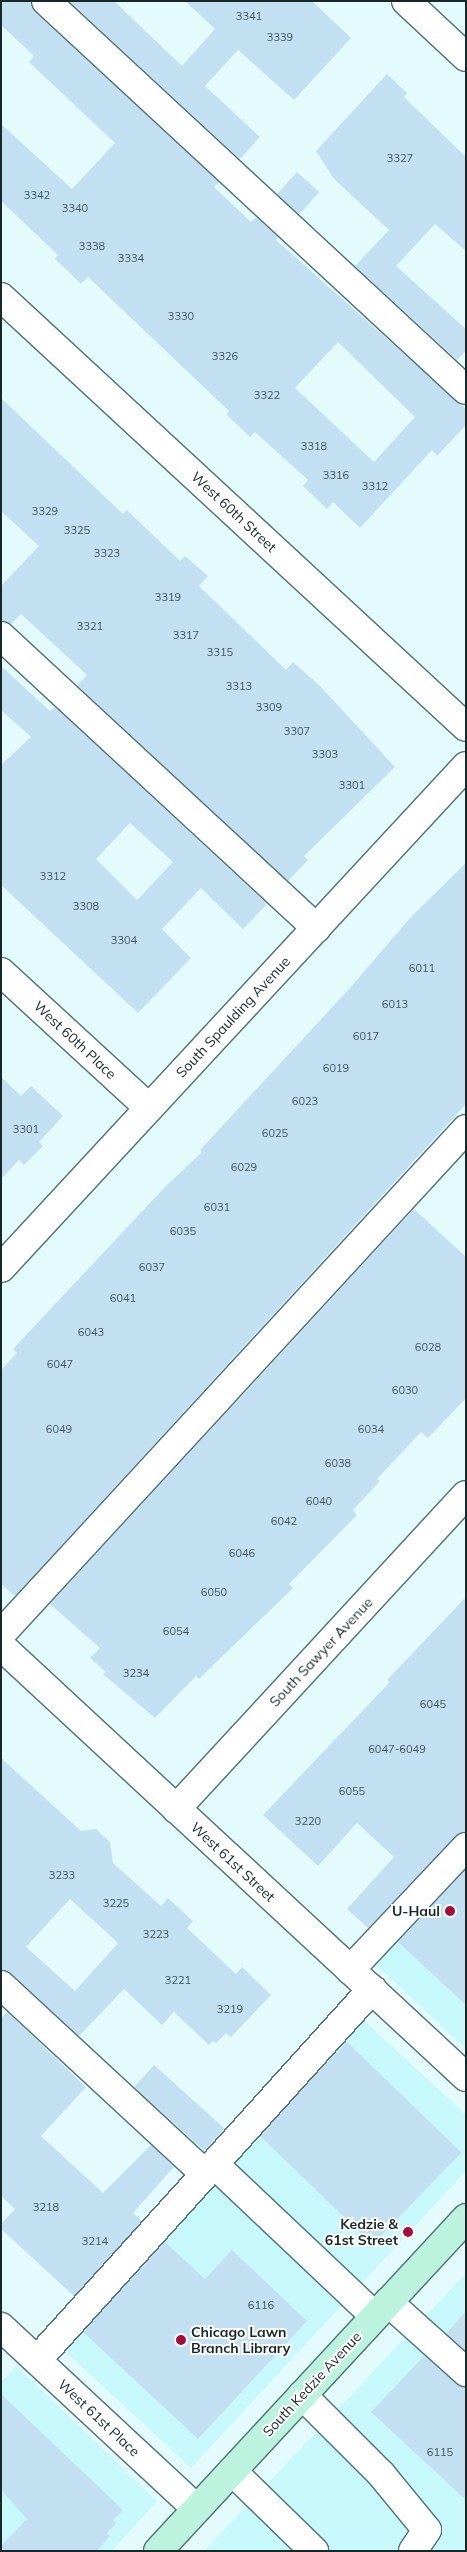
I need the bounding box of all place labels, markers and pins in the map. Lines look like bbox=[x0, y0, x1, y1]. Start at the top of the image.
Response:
place label: U-Haul bbox=[392, 1903, 440, 1919]
marker: U-Haul bbox=[444, 1905, 456, 1917]
place label: Kedzie & 61st Street bbox=[325, 2216, 398, 2248]
marker: Kedzie & 61st Street bbox=[402, 2226, 414, 2238]
place label: Chicago Lawn Branch Library bbox=[191, 2324, 290, 2356]
marker: Chicago Lawn Branch Library bbox=[175, 2334, 187, 2346]

